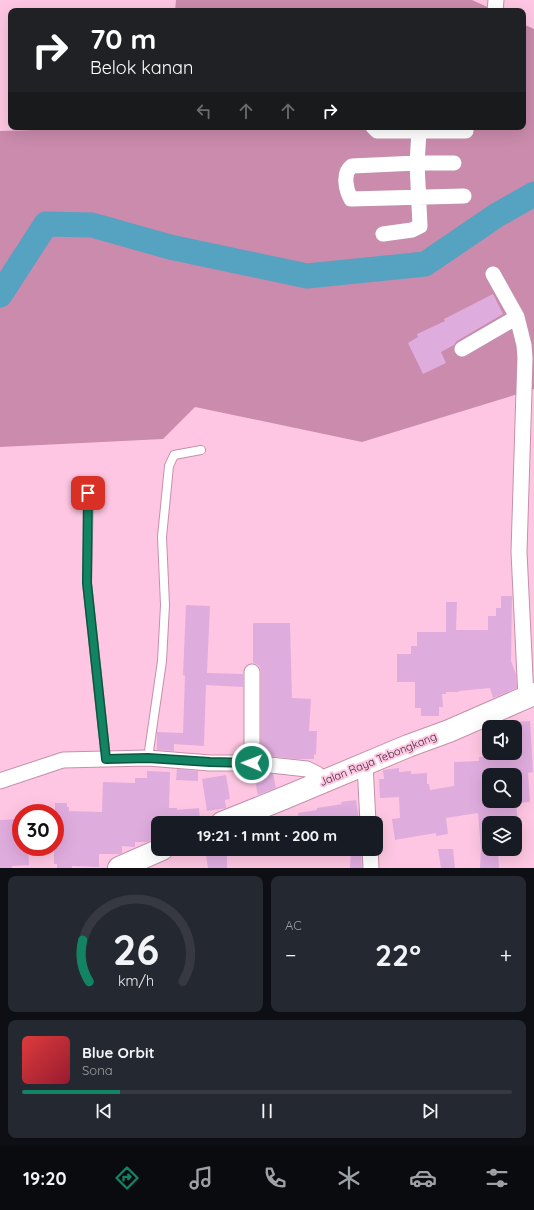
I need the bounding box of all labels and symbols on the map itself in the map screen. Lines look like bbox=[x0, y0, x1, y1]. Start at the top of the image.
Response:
pin bbox=[71, 476, 105, 510]
street label: Jalan Raya Tebongkang bbox=[317, 729, 439, 789]
position arrow bbox=[231, 742, 273, 784]
speed limit sign: 30 bbox=[12, 804, 64, 856]

